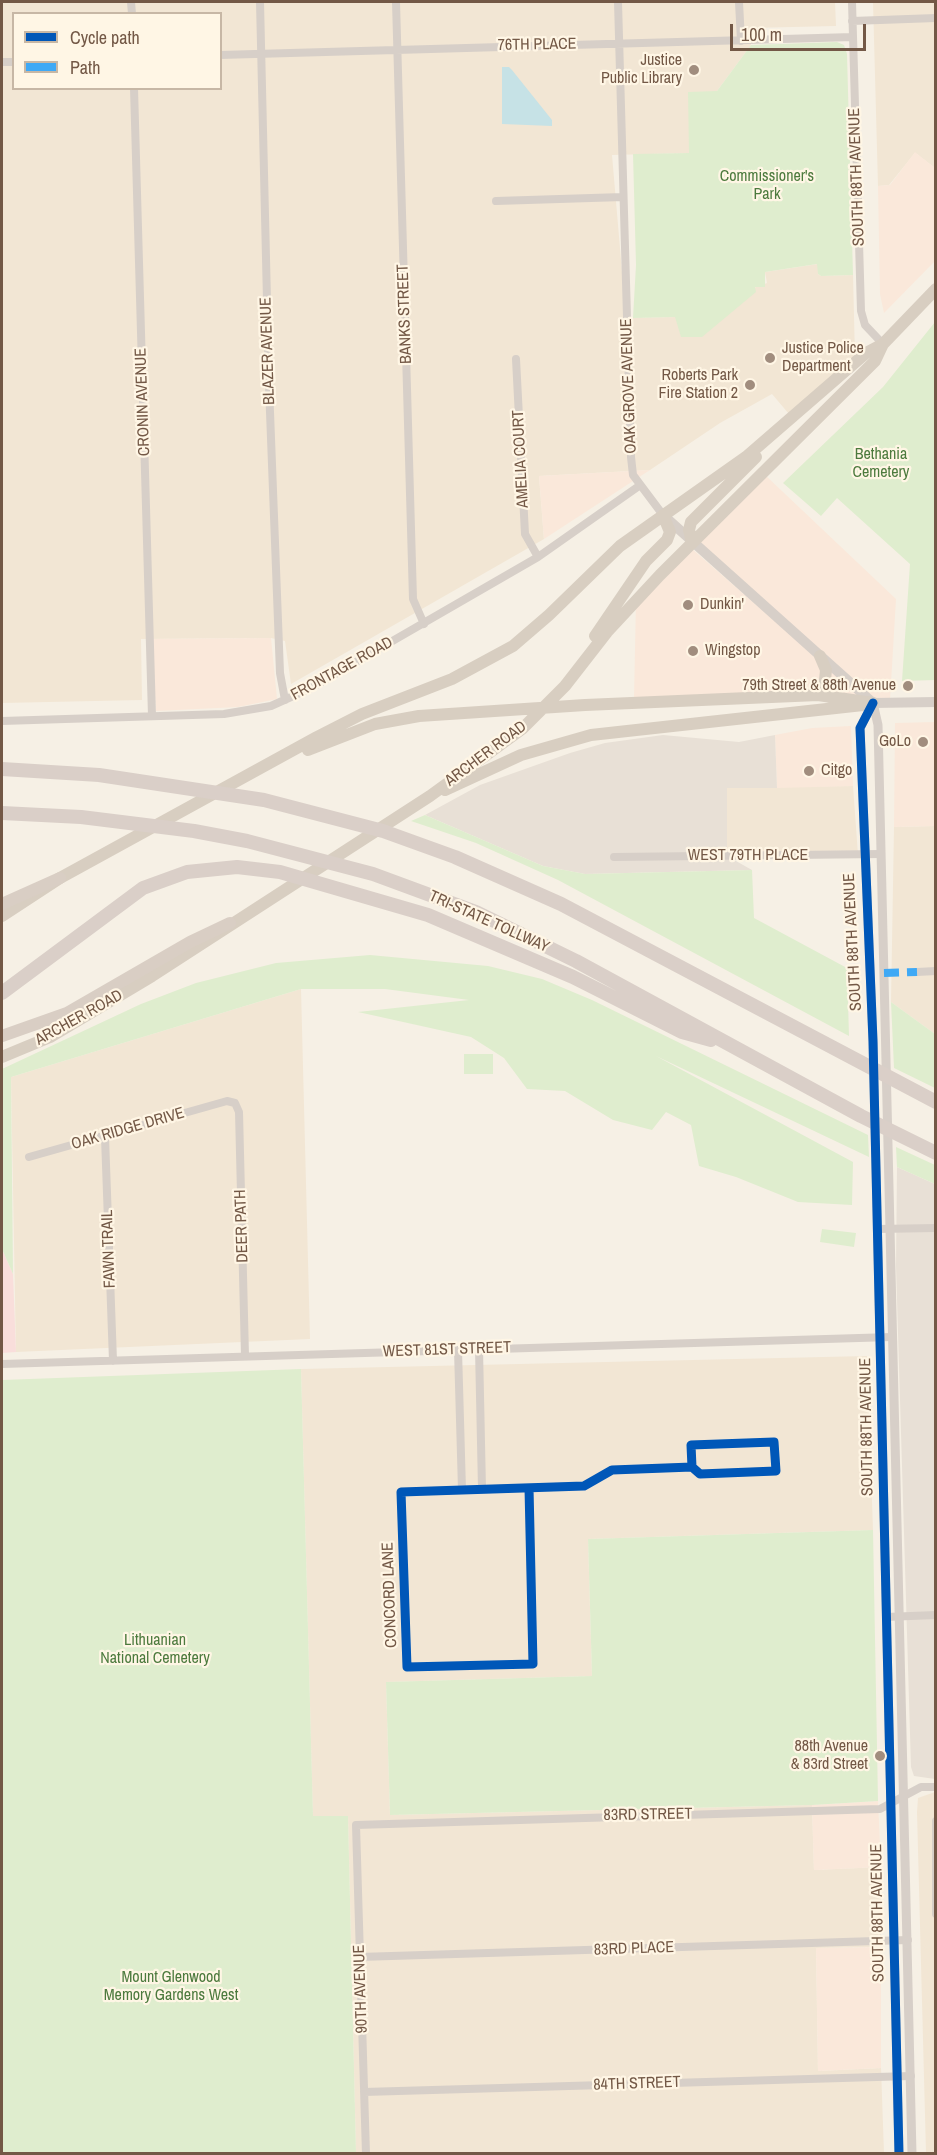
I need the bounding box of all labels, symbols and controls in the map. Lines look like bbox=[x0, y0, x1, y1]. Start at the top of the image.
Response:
legend bbox=[12, 12, 222, 90]
scale bar bbox=[733, 12, 870, 50]
text: 100 m bbox=[741, 22, 782, 47]
text: Cycle path bbox=[70, 25, 140, 50]
street label: 76TH PLACE bbox=[497, 35, 577, 55]
place label: Justice Public Library bbox=[601, 51, 682, 89]
text: Path bbox=[70, 55, 100, 80]
marker: Justice Public Library bbox=[687, 63, 701, 77]
street label: SOUTH 88TH AVENUE bbox=[845, 108, 869, 246]
park label: Commissioner's Park bbox=[720, 167, 814, 205]
street label: BANKS STREET bbox=[394, 264, 416, 364]
street label: BLAZER AVENUE bbox=[257, 297, 279, 405]
street label: OAK GROVE AVENUE bbox=[617, 318, 641, 454]
place label: Justice Police Department bbox=[782, 339, 864, 377]
street label: CRONIN AVENUE bbox=[132, 348, 154, 456]
marker: Justice Police Department bbox=[763, 351, 777, 365]
place label: Roberts Park Fire Station 2 bbox=[658, 366, 738, 404]
marker: Roberts Park Fire Station 2 bbox=[743, 378, 757, 392]
street label: AMELIA COURT bbox=[509, 409, 533, 509]
park label: Bethania Cemetery bbox=[853, 445, 909, 483]
place label: Dunkin' bbox=[700, 595, 744, 615]
marker: Dunkin' bbox=[681, 598, 695, 612]
street label: FRONTAGE ROAD bbox=[288, 633, 396, 705]
place label: Wingstop bbox=[705, 641, 760, 661]
marker: Wingstop bbox=[686, 644, 700, 658]
place label: 79th Street & 88th Avenue bbox=[742, 676, 896, 696]
marker: 79th Street & 88th Avenue bbox=[901, 679, 915, 693]
street label: ARCHER ROAD bbox=[442, 717, 530, 791]
place label: GoLo bbox=[879, 732, 911, 752]
marker: GoLo bbox=[916, 735, 930, 749]
place label: Citgo bbox=[821, 761, 852, 781]
marker: Citgo bbox=[802, 764, 816, 778]
street label: WEST 79TH PLACE bbox=[688, 846, 808, 866]
street label: SOUTH 88TH AVENUE bbox=[840, 872, 866, 1012]
street label: TRI-STATE TOLLWAY bbox=[426, 887, 552, 957]
street label: ARCHER ROAD bbox=[32, 986, 126, 1050]
street label: OAK RIDGE DRIVE bbox=[69, 1104, 187, 1154]
street label: DEER PATH bbox=[231, 1189, 253, 1263]
street label: FAWN TRAIL bbox=[98, 1210, 120, 1288]
street label: WEST 81ST STREET bbox=[383, 1338, 511, 1362]
street label: SOUTH 88TH AVENUE bbox=[856, 1358, 878, 1496]
street label: CONCORD LANE bbox=[379, 1542, 401, 1648]
park label: Lithuanian National Cemetery bbox=[100, 1631, 210, 1669]
place label: 88th Avenue & 83rd Street bbox=[791, 1737, 868, 1775]
marker: 88th Avenue & 83rd Street bbox=[873, 1749, 887, 1763]
street label: 83RD STREET bbox=[603, 1805, 693, 1825]
street label: SOUTH 88TH AVENUE bbox=[867, 1844, 889, 1982]
street label: 83RD PLACE bbox=[594, 1938, 674, 1960]
street label: 90TH AVENUE bbox=[350, 1944, 372, 2034]
park label: Mount Glenwood Memory Gardens West bbox=[104, 1968, 238, 2006]
street label: 84TH STREET bbox=[593, 2073, 681, 2095]

